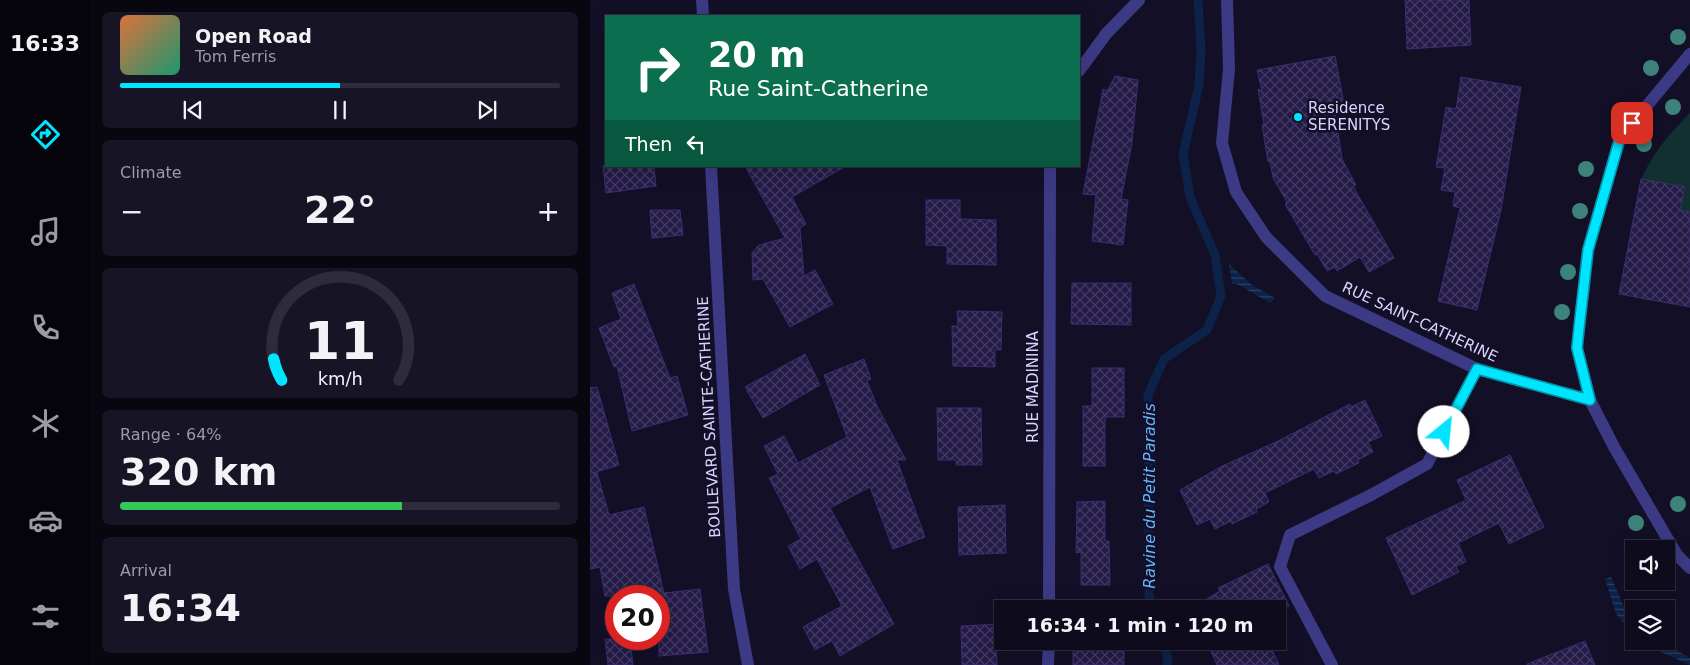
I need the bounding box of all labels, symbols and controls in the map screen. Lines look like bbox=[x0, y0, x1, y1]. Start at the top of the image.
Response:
text: Open Road bbox=[195, 25, 312, 47]
text: 16:33 bbox=[10, 31, 80, 56]
icon: right bbox=[625, 35, 690, 100]
text: 20 m bbox=[708, 35, 805, 75]
text: Tom Ferris bbox=[195, 47, 276, 66]
text: Rue Saint-Catherine bbox=[708, 76, 928, 101]
icon: previous bbox=[179, 96, 207, 124]
icon: pause bbox=[326, 96, 354, 124]
icon: next bbox=[473, 96, 501, 124]
place label: Residence SERENITYS bbox=[1308, 99, 1390, 134]
pin bbox=[1611, 102, 1653, 144]
icon: arrive bbox=[1618, 109, 1646, 137]
marker: Residence SERENITYS bbox=[1292, 111, 1304, 123]
icon: directions bbox=[28, 117, 63, 152]
icon: left bbox=[682, 130, 710, 158]
text: Then bbox=[625, 133, 672, 155]
text: Climate bbox=[120, 163, 182, 182]
text: 22° bbox=[304, 188, 376, 232]
text: − bbox=[120, 195, 143, 228]
text: + bbox=[537, 195, 560, 228]
icon: music bbox=[28, 214, 63, 249]
street label: RUE SAINT-CATHERINE bbox=[1339, 278, 1501, 366]
street label: BOULEVARD SAINTE-CATHERINE bbox=[694, 296, 724, 538]
icon: phone bbox=[28, 310, 63, 345]
text: 11 bbox=[304, 311, 376, 371]
street label: RUE MADININA bbox=[1024, 330, 1042, 443]
text: km/h bbox=[317, 368, 363, 389]
water label: Ravine du Petit Paradis bbox=[1140, 403, 1159, 589]
position arrow bbox=[1417, 405, 1469, 457]
icon: climate bbox=[28, 406, 63, 441]
text: Range · 64% bbox=[120, 425, 222, 444]
text: 320 km bbox=[120, 450, 277, 494]
icon: car bbox=[28, 503, 63, 538]
map controls bbox=[1625, 540, 1675, 650]
button: sound bbox=[1625, 540, 1675, 590]
text: Arrival bbox=[120, 561, 172, 580]
speed limit sign: 20 bbox=[605, 585, 670, 650]
text: 16:34 bbox=[120, 586, 241, 630]
icon: filters bbox=[28, 599, 63, 634]
button: layers bbox=[1625, 600, 1675, 650]
text: 16:34 · 1 min · 120 m bbox=[1026, 614, 1254, 636]

